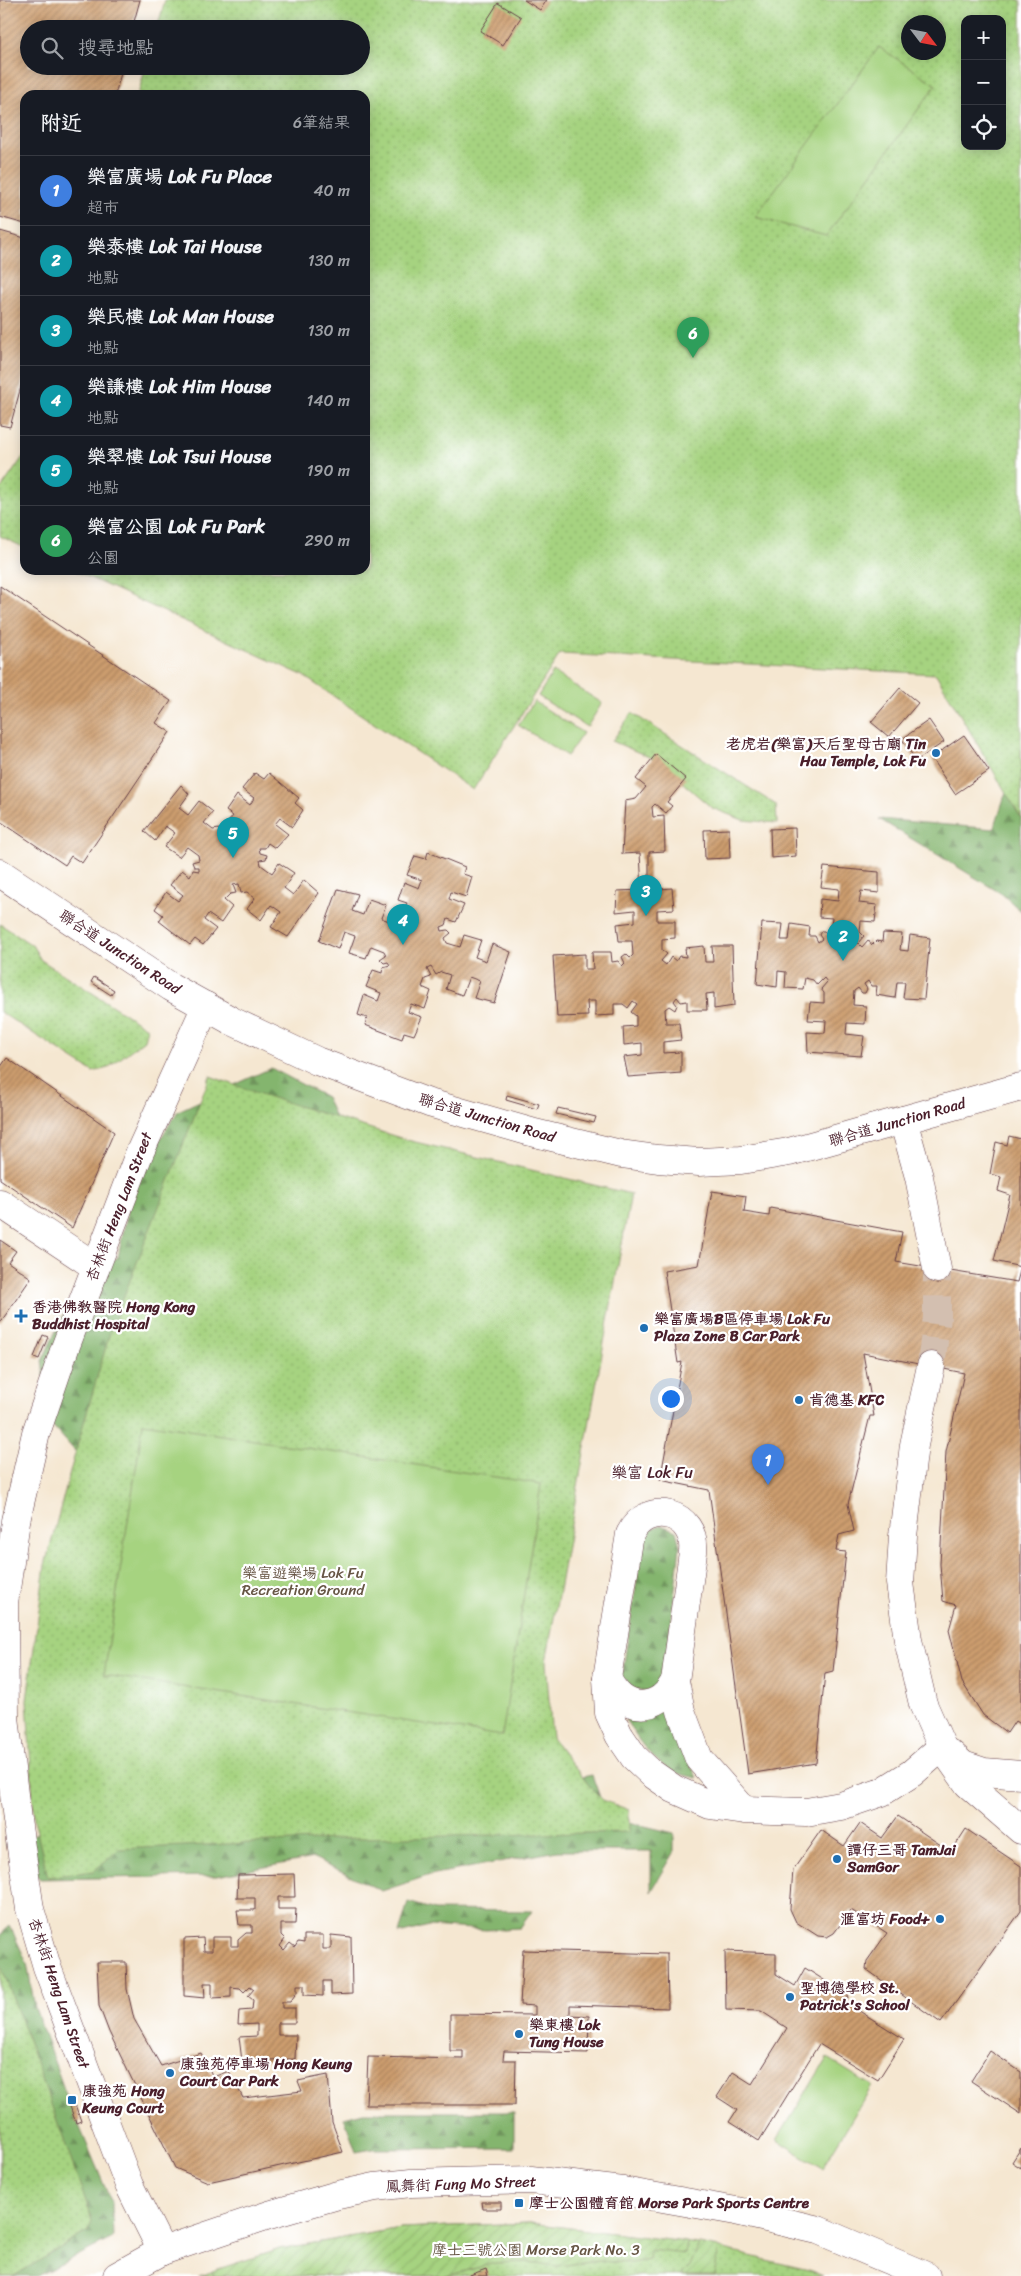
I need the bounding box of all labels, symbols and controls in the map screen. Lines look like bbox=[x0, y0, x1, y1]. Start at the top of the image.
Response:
north arrow bbox=[901, 15, 946, 60]
map controls bbox=[961, 15, 1006, 150]
button: + bbox=[961, 15, 1006, 60]
search box bbox=[20, 20, 370, 75]
text: 搜尋地點 bbox=[78, 31, 154, 64]
icon: search bbox=[38, 34, 66, 62]
button: − bbox=[961, 60, 1006, 105]
text: 附近 bbox=[40, 104, 82, 142]
button: locate bbox=[961, 105, 1006, 150]
text: 6筆結果 bbox=[293, 108, 350, 137]
text: 樂富廣場 Lok Fu Place bbox=[87, 160, 272, 193]
text: 1 bbox=[53, 176, 59, 205]
text: 40 m bbox=[313, 176, 350, 205]
text: 超市 bbox=[87, 193, 119, 222]
text: 樂泰樓 Lok Tai House bbox=[87, 230, 262, 263]
text: 2 bbox=[51, 246, 61, 275]
text: 130 m bbox=[308, 246, 350, 275]
text: 地點 bbox=[87, 263, 119, 292]
text: 樂民樓 Lok Man House bbox=[87, 300, 274, 333]
text: 3 bbox=[52, 316, 60, 345]
text: 130 m bbox=[308, 316, 350, 345]
pin: 6 bbox=[677, 317, 709, 358]
text: 地點 bbox=[87, 333, 119, 362]
text: 樂謙樓 Lok Him House bbox=[87, 370, 271, 403]
text: 4 bbox=[51, 386, 61, 415]
text: 140 m bbox=[307, 386, 350, 415]
text: 地點 bbox=[87, 403, 119, 432]
text: 樂翠樓 Lok Tsui House bbox=[87, 440, 271, 473]
text: 5 bbox=[51, 456, 61, 485]
text: 190 m bbox=[307, 456, 350, 485]
text: 地點 bbox=[87, 473, 119, 502]
text: 樂富公園 Lok Fu Park bbox=[87, 510, 265, 543]
text: 6 bbox=[51, 526, 61, 555]
text: 290 m bbox=[304, 526, 350, 555]
text: 公園 bbox=[87, 543, 119, 572]
place label: 老虎岩(樂富)天后聖母古廟 Tin Hau Temple, Lok Fu bbox=[726, 731, 927, 774]
marker: 老虎岩(樂富)天后聖母古廟 Tin Hau Temple, Lok Fu bbox=[930, 747, 942, 759]
pin: 5 bbox=[217, 817, 249, 858]
pin: 3 bbox=[630, 875, 662, 916]
street label: 聯合道 Junction Road bbox=[54, 903, 187, 1002]
pin: 4 bbox=[387, 904, 419, 945]
pin: 2 bbox=[827, 920, 859, 961]
street label: 聯合道 Junction Road bbox=[415, 1086, 560, 1150]
street label: 聯合道 Junction Road bbox=[825, 1090, 970, 1154]
street label: 杏林街 Heng Lam Street bbox=[78, 1128, 160, 1286]
place label: 香港佛教醫院 Hong Kong Buddhist Hospital bbox=[32, 1294, 196, 1337]
place label: 樂富廣場B區停車場 Lok Fu Plaza Zone B Car Park bbox=[654, 1306, 831, 1349]
marker: 香港佛教醫院 Hong Kong Buddhist Hospital bbox=[14, 1309, 28, 1323]
marker: 樂富廣場B區停車場 Lok Fu Plaza Zone B Car Park bbox=[638, 1322, 650, 1334]
your location bbox=[658, 1386, 684, 1412]
place label: 肯德基 KFC bbox=[809, 1387, 884, 1413]
marker: 肯德基 KFC bbox=[793, 1394, 805, 1406]
pin: 1 bbox=[752, 1444, 784, 1485]
district label: 樂富 Lok Fu bbox=[611, 1458, 693, 1487]
park label: 樂富遊樂場 Lok Fu Recreation Ground bbox=[242, 1560, 365, 1603]
place label: 譚仔三哥 TamJai SamGor bbox=[846, 1837, 957, 1880]
marker: 譚仔三哥 TamJai SamGor bbox=[831, 1853, 843, 1865]
place label: 滙富坊 Food+ bbox=[841, 1906, 931, 1932]
marker: 滙富坊 Food+ bbox=[934, 1913, 946, 1925]
street label: 杏林街 Heng Lam Street bbox=[21, 1914, 97, 2073]
place label: 聖博德學校 St. Patrick's School bbox=[800, 1975, 910, 2018]
marker: 聖博德學校 St. Patrick's School bbox=[784, 1991, 796, 2003]
place label: 樂東樓 Lok Tung House bbox=[529, 2012, 604, 2055]
marker: 樂東樓 Lok Tung House bbox=[513, 2028, 525, 2040]
place label: 康強苑停車場 Hong Keung Court Car Park bbox=[179, 2051, 353, 2094]
marker: 康強苑停車場 Hong Keung Court Car Park bbox=[164, 2067, 176, 2079]
place label: 康強苑 Hong Keung Court bbox=[81, 2078, 165, 2121]
marker: 康強苑 Hong Keung Court bbox=[66, 2094, 78, 2106]
street label: 鳳舞街 Fung Mo Street bbox=[385, 2168, 537, 2200]
place label: 摩士公園體育館 Morse Park Sports Centre bbox=[529, 2190, 810, 2216]
marker: 摩士公園體育館 Morse Park Sports Centre bbox=[513, 2197, 525, 2209]
park label: 摩士三號公園 Morse Park No. 3 bbox=[432, 2237, 640, 2263]

